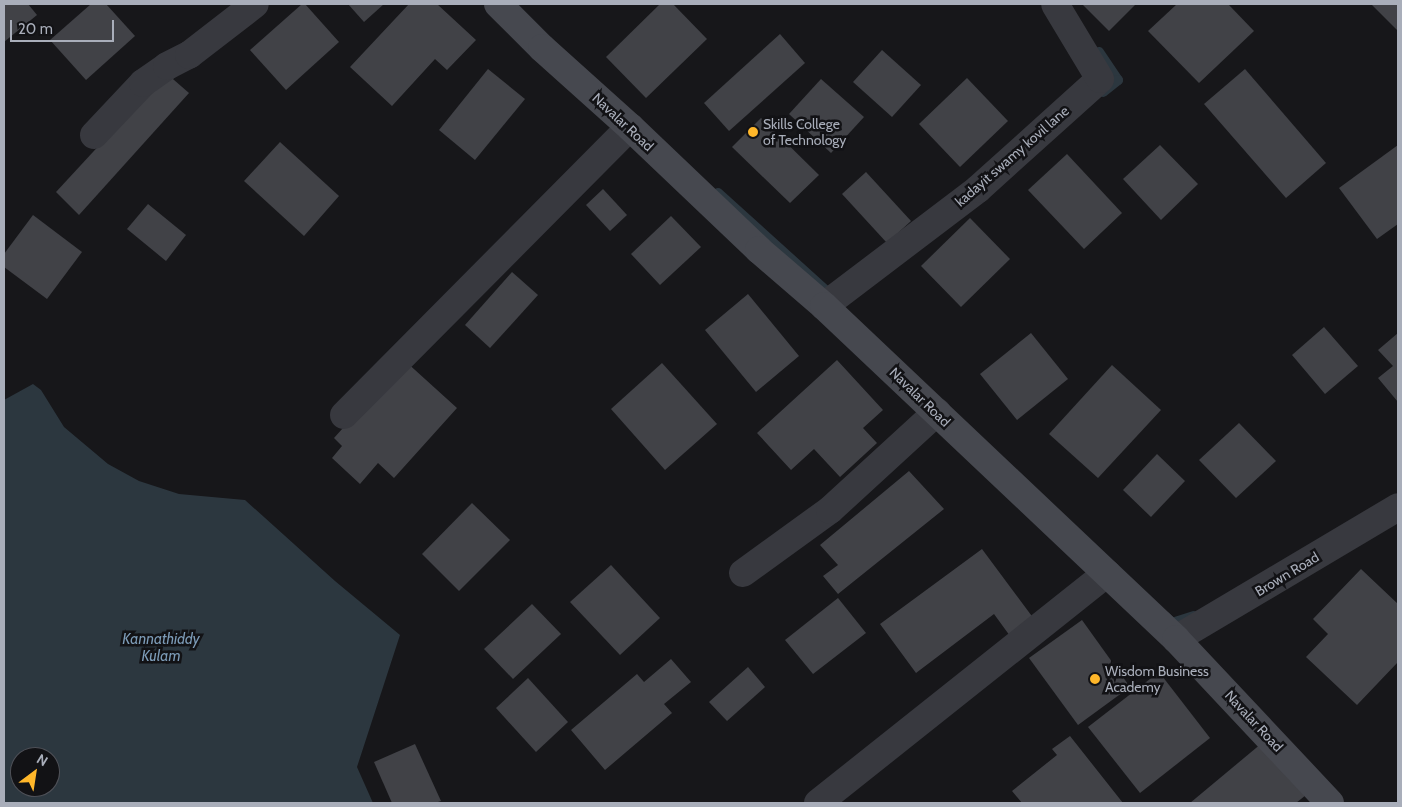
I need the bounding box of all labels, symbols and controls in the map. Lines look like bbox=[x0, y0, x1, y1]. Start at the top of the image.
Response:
scale bar bbox=[12, 10, 116, 42]
text: 20 m bbox=[18, 20, 53, 38]
street label: Navalar Road bbox=[589, 89, 657, 155]
street label: kadayit swamy kovil lane bbox=[952, 102, 1072, 210]
place label: Skills College of Technology bbox=[763, 116, 846, 148]
marker: Skills College of Technology bbox=[747, 126, 759, 138]
street label: Navalar Road bbox=[886, 364, 954, 430]
street label: Brown Road bbox=[1252, 548, 1322, 600]
water label: Kannathiddy Kulam bbox=[122, 630, 200, 665]
place label: Wisdom Business Academy bbox=[1105, 663, 1209, 696]
marker: Wisdom Business Academy bbox=[1089, 673, 1101, 685]
street label: Navalar Road bbox=[1221, 687, 1287, 755]
north arrow bbox=[10, 747, 60, 797]
text: N bbox=[33, 750, 51, 770]

